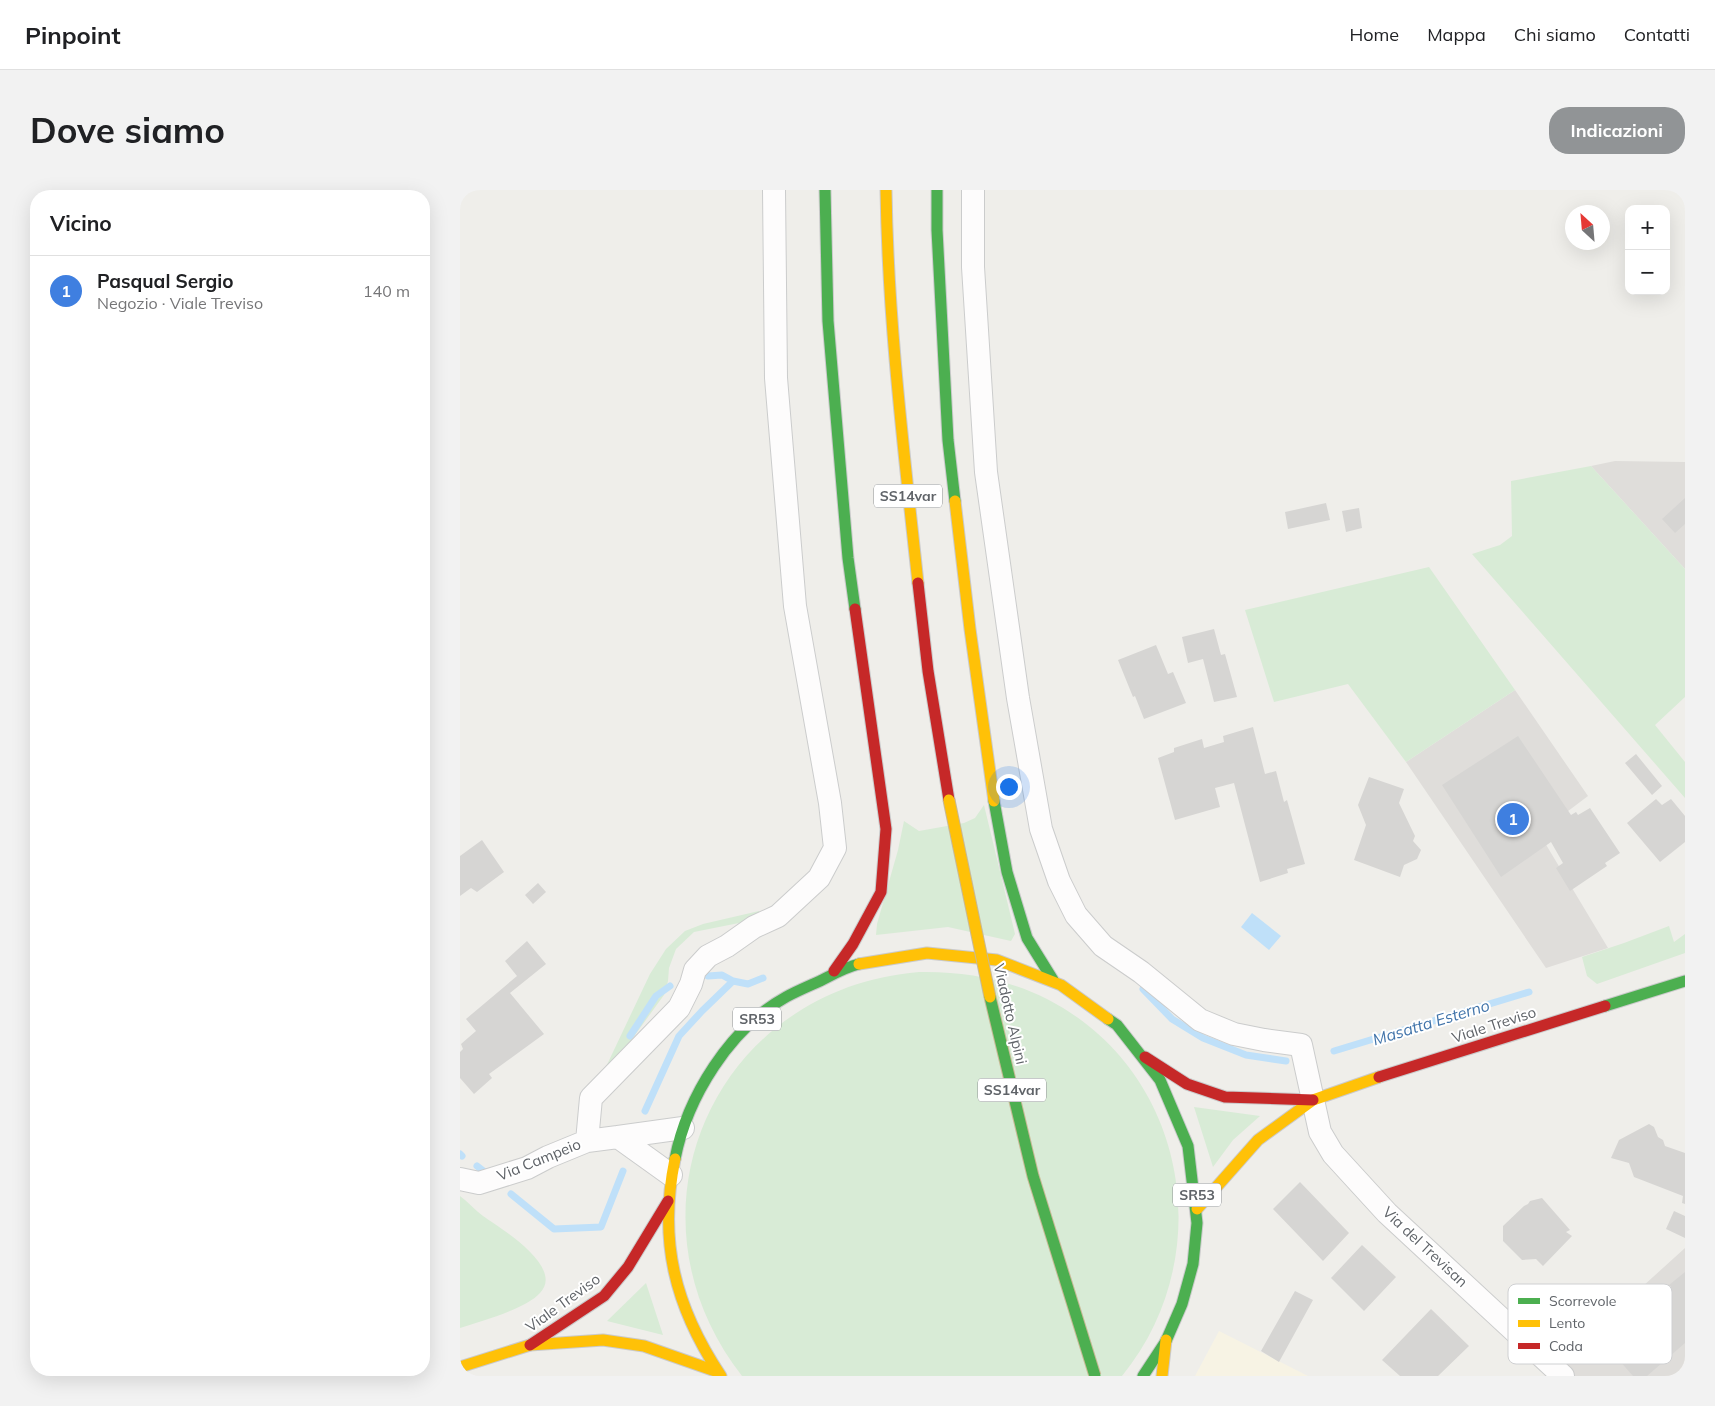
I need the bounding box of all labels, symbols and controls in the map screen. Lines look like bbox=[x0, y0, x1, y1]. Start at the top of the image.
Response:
text: Pinpoint bbox=[25, 20, 121, 50]
text: Home bbox=[1349, 23, 1399, 46]
text: Mappa bbox=[1427, 23, 1486, 46]
text: Chi siamo bbox=[1514, 23, 1596, 46]
text: Contatti bbox=[1624, 23, 1690, 46]
button: Indicazioni bbox=[1549, 107, 1685, 154]
text: Dove siamo bbox=[30, 108, 225, 152]
north arrow bbox=[1565, 205, 1610, 250]
map controls bbox=[1625, 205, 1670, 295]
button: + bbox=[1625, 205, 1670, 250]
text: Vicino bbox=[50, 210, 112, 236]
button: − bbox=[1625, 250, 1670, 295]
text: Pasqual Sergio bbox=[97, 269, 234, 293]
text: 1 bbox=[61, 281, 71, 301]
text: 140 m bbox=[363, 281, 410, 301]
text: Negozio · Viale Treviso bbox=[97, 293, 263, 313]
road number: SS14var bbox=[874, 484, 942, 508]
your location bbox=[996, 774, 1022, 800]
pin: 1 bbox=[1497, 800, 1529, 838]
street label: Viadotto Alpini bbox=[990, 962, 1031, 1066]
water label: Masatta Esterno bbox=[1370, 995, 1492, 1049]
street label: Viale Treviso bbox=[1449, 1002, 1538, 1047]
road number: SR53 bbox=[733, 1008, 781, 1031]
road number: SS14var bbox=[978, 1078, 1046, 1102]
street label: Via Campeio bbox=[494, 1134, 583, 1185]
road number: SR53 bbox=[1173, 1184, 1221, 1206]
street label: Via del Trevisan bbox=[1379, 1202, 1472, 1291]
street label: Viale Treviso bbox=[522, 1269, 604, 1336]
legend bbox=[1508, 1284, 1672, 1364]
text: Scorrevole bbox=[1549, 1292, 1616, 1310]
text: Lento bbox=[1549, 1314, 1585, 1332]
text: Coda bbox=[1549, 1337, 1583, 1355]

